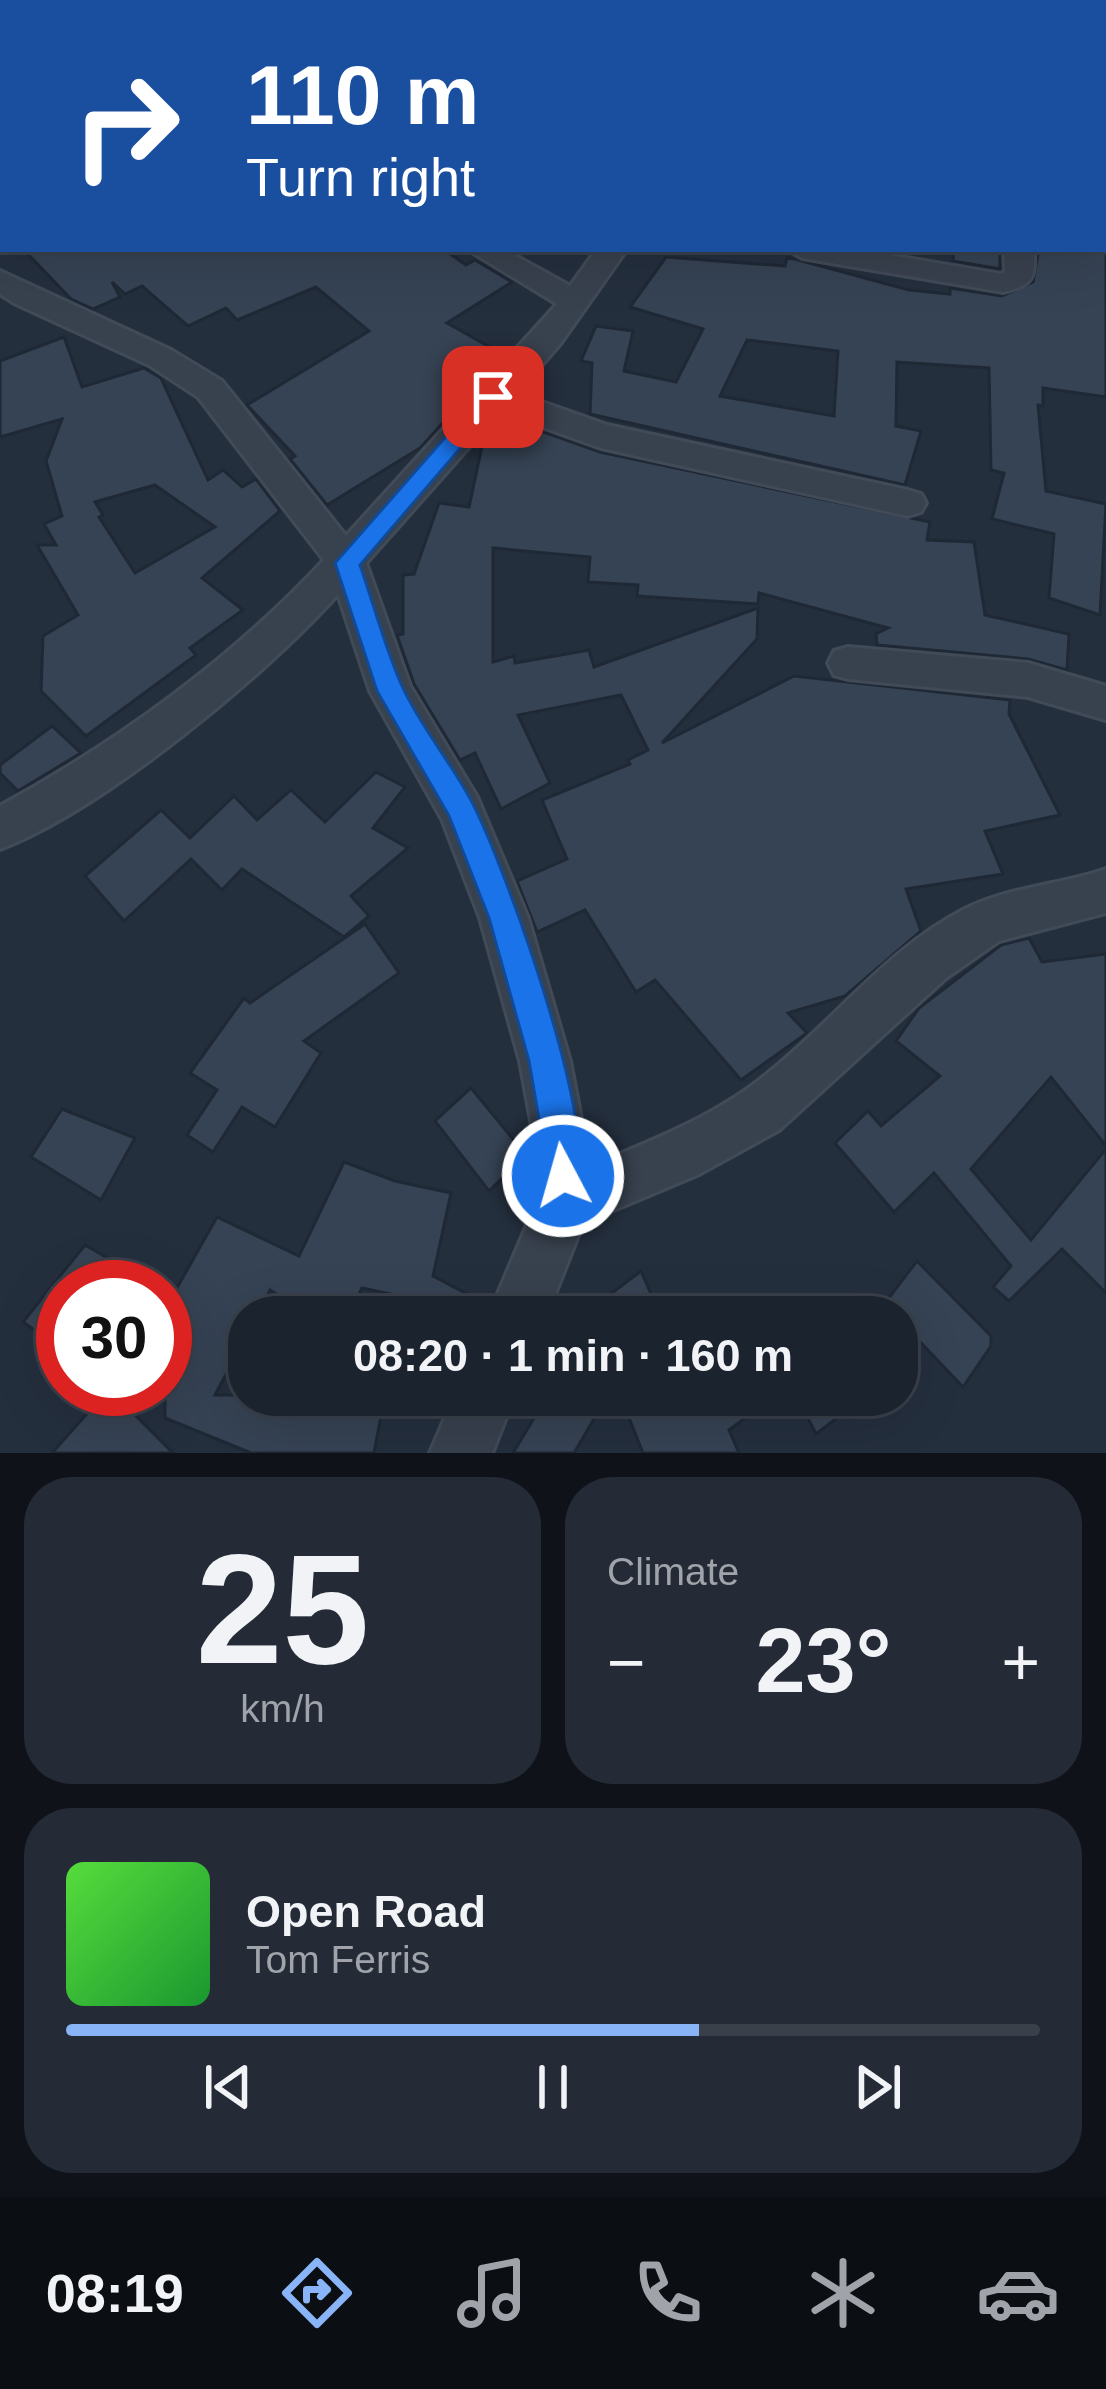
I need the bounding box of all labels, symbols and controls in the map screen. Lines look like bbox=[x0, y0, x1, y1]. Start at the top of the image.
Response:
icon: right bbox=[48, 48, 204, 204]
text: 110 m bbox=[246, 48, 480, 142]
text: Turn right bbox=[246, 147, 475, 207]
pin bbox=[442, 346, 544, 448]
icon: arrive bbox=[460, 364, 526, 430]
position arrow bbox=[500, 1113, 626, 1239]
speed limit sign: 30 bbox=[36, 1260, 192, 1416]
text: 08:20 · 1 min · 160 m bbox=[353, 1330, 793, 1381]
text: 25 bbox=[196, 1522, 369, 1696]
text: Climate bbox=[607, 1550, 739, 1593]
text: 23° bbox=[755, 1611, 892, 1711]
text: − bbox=[607, 1625, 646, 1699]
text: + bbox=[1001, 1625, 1040, 1699]
text: km/h bbox=[240, 1687, 325, 1730]
text: Open Road bbox=[246, 1886, 486, 1937]
text: Tom Ferris bbox=[246, 1938, 430, 1981]
icon: previous bbox=[195, 2054, 261, 2120]
icon: pause bbox=[520, 2054, 586, 2120]
icon: next bbox=[845, 2054, 911, 2120]
icon: directions bbox=[275, 2251, 359, 2335]
icon: music bbox=[450, 2251, 534, 2335]
icon: phone bbox=[626, 2251, 710, 2335]
icon: climate bbox=[801, 2251, 885, 2335]
icon: car bbox=[976, 2251, 1060, 2335]
text: 08:19 bbox=[46, 2263, 184, 2323]

